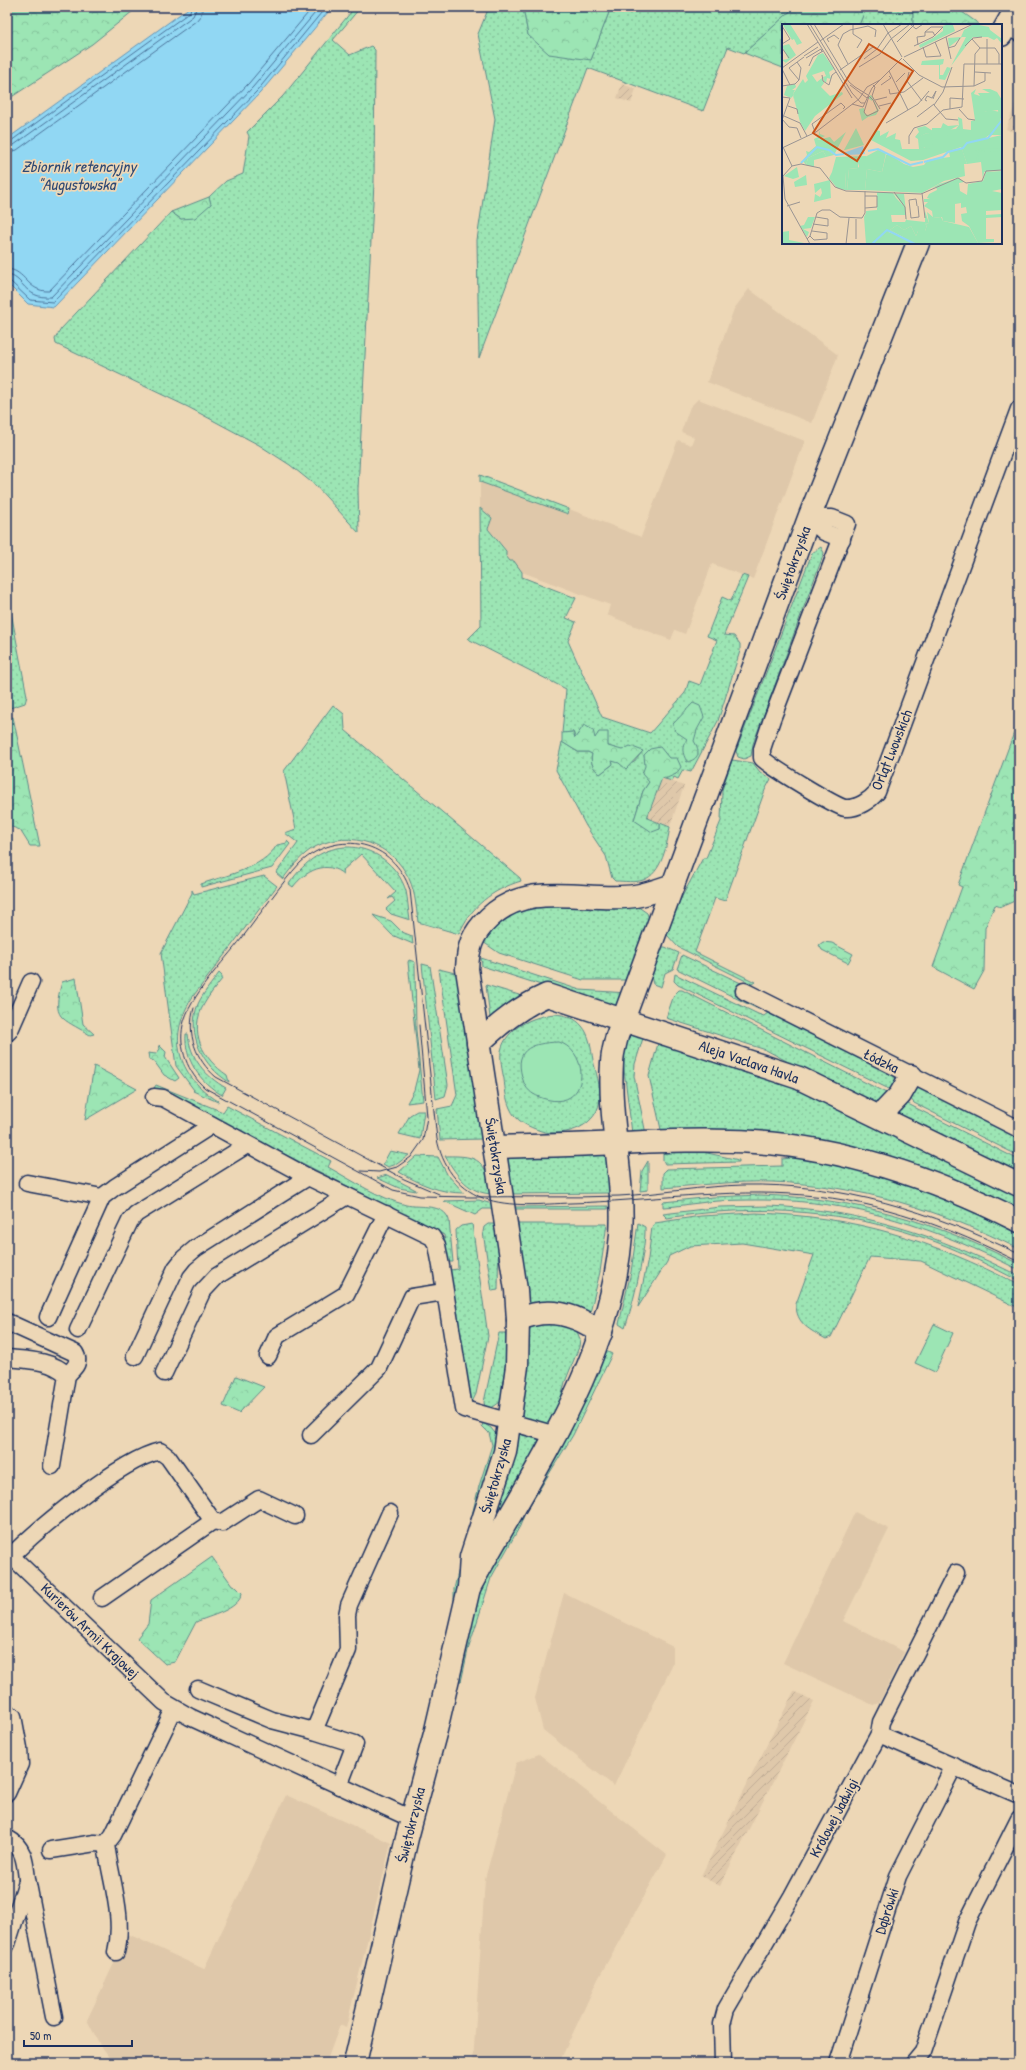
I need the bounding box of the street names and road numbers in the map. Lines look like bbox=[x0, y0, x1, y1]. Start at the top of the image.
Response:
street label: Świętokrzyska bbox=[769, 523, 816, 603]
street label: Orląt Lwowskich bbox=[866, 706, 917, 793]
street label: Aleja Vaclava Havla bbox=[696, 1035, 802, 1088]
street label: Łódzka bbox=[860, 1043, 903, 1078]
street label: Świętokrzyska bbox=[480, 1116, 513, 1196]
street label: Świętokrzyska bbox=[475, 1436, 516, 1516]
street label: Kurierów Armii Krajowej bbox=[36, 1578, 144, 1683]
street label: Królowej Jadwigi bbox=[804, 1774, 863, 1861]
street label: Świętokrzyska bbox=[391, 1785, 430, 1865]
street label: Dąbrówki bbox=[869, 1885, 904, 1937]

